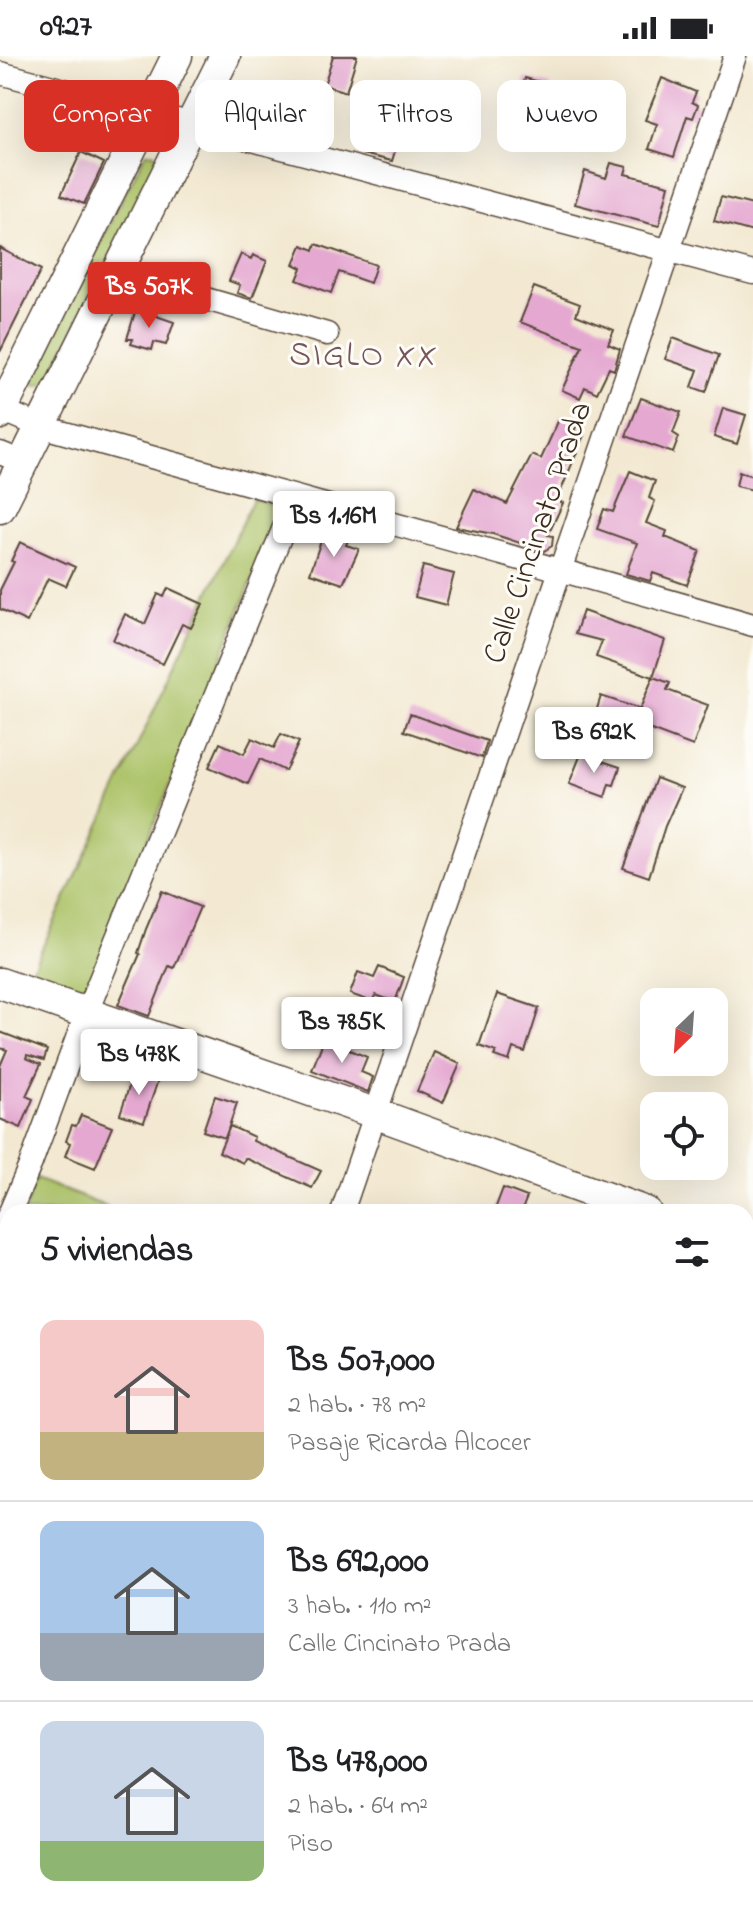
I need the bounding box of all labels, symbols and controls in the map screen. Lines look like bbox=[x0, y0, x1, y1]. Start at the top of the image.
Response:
text: 09:27 bbox=[40, 6, 92, 50]
chip: Comprar bbox=[24, 80, 179, 152]
chip: Alquilar bbox=[195, 80, 334, 152]
chip: Filtros bbox=[350, 80, 481, 152]
chip: Nuevo bbox=[497, 80, 626, 152]
pin: Bs 507K bbox=[75, 262, 223, 330]
text: Bs 507K bbox=[106, 269, 192, 307]
district label: SIGLO XX bbox=[289, 332, 439, 382]
street label: Calle Cincinato Prada bbox=[472, 396, 606, 670]
pin: Bs 1.16M bbox=[251, 491, 417, 559]
text: Bs 1.16M bbox=[291, 498, 377, 536]
pin: Bs 692K bbox=[520, 707, 668, 775]
text: Bs 692K bbox=[553, 714, 635, 752]
north arrow bbox=[640, 988, 728, 1076]
map controls bbox=[640, 988, 728, 1180]
pin: Bs 785K bbox=[268, 997, 416, 1065]
text: Bs 785K bbox=[299, 1004, 385, 1042]
pin: Bs 478K bbox=[65, 1029, 213, 1097]
text: Bs 478K bbox=[98, 1036, 180, 1074]
button: locate bbox=[640, 1092, 728, 1180]
text: 5 viviendas bbox=[40, 1227, 193, 1277]
icon: filters bbox=[670, 1230, 714, 1274]
text: Bs 507,000 bbox=[288, 1337, 435, 1387]
icon: home bbox=[104, 1352, 200, 1448]
text: 2 hab. · 78 m² bbox=[288, 1387, 426, 1425]
text: Pasaje Ricarda Alcocer bbox=[288, 1425, 531, 1463]
text: Bs 692,000 bbox=[288, 1538, 429, 1588]
icon: home bbox=[104, 1553, 200, 1649]
text: 3 hab. · 110 m² bbox=[288, 1588, 431, 1626]
text: Calle Cincinato Prada bbox=[288, 1626, 511, 1664]
text: Bs 478,000 bbox=[288, 1738, 427, 1788]
icon: home bbox=[104, 1753, 200, 1849]
text: 2 hab. · 64 m² bbox=[288, 1788, 428, 1826]
text: Piso bbox=[288, 1826, 333, 1864]

